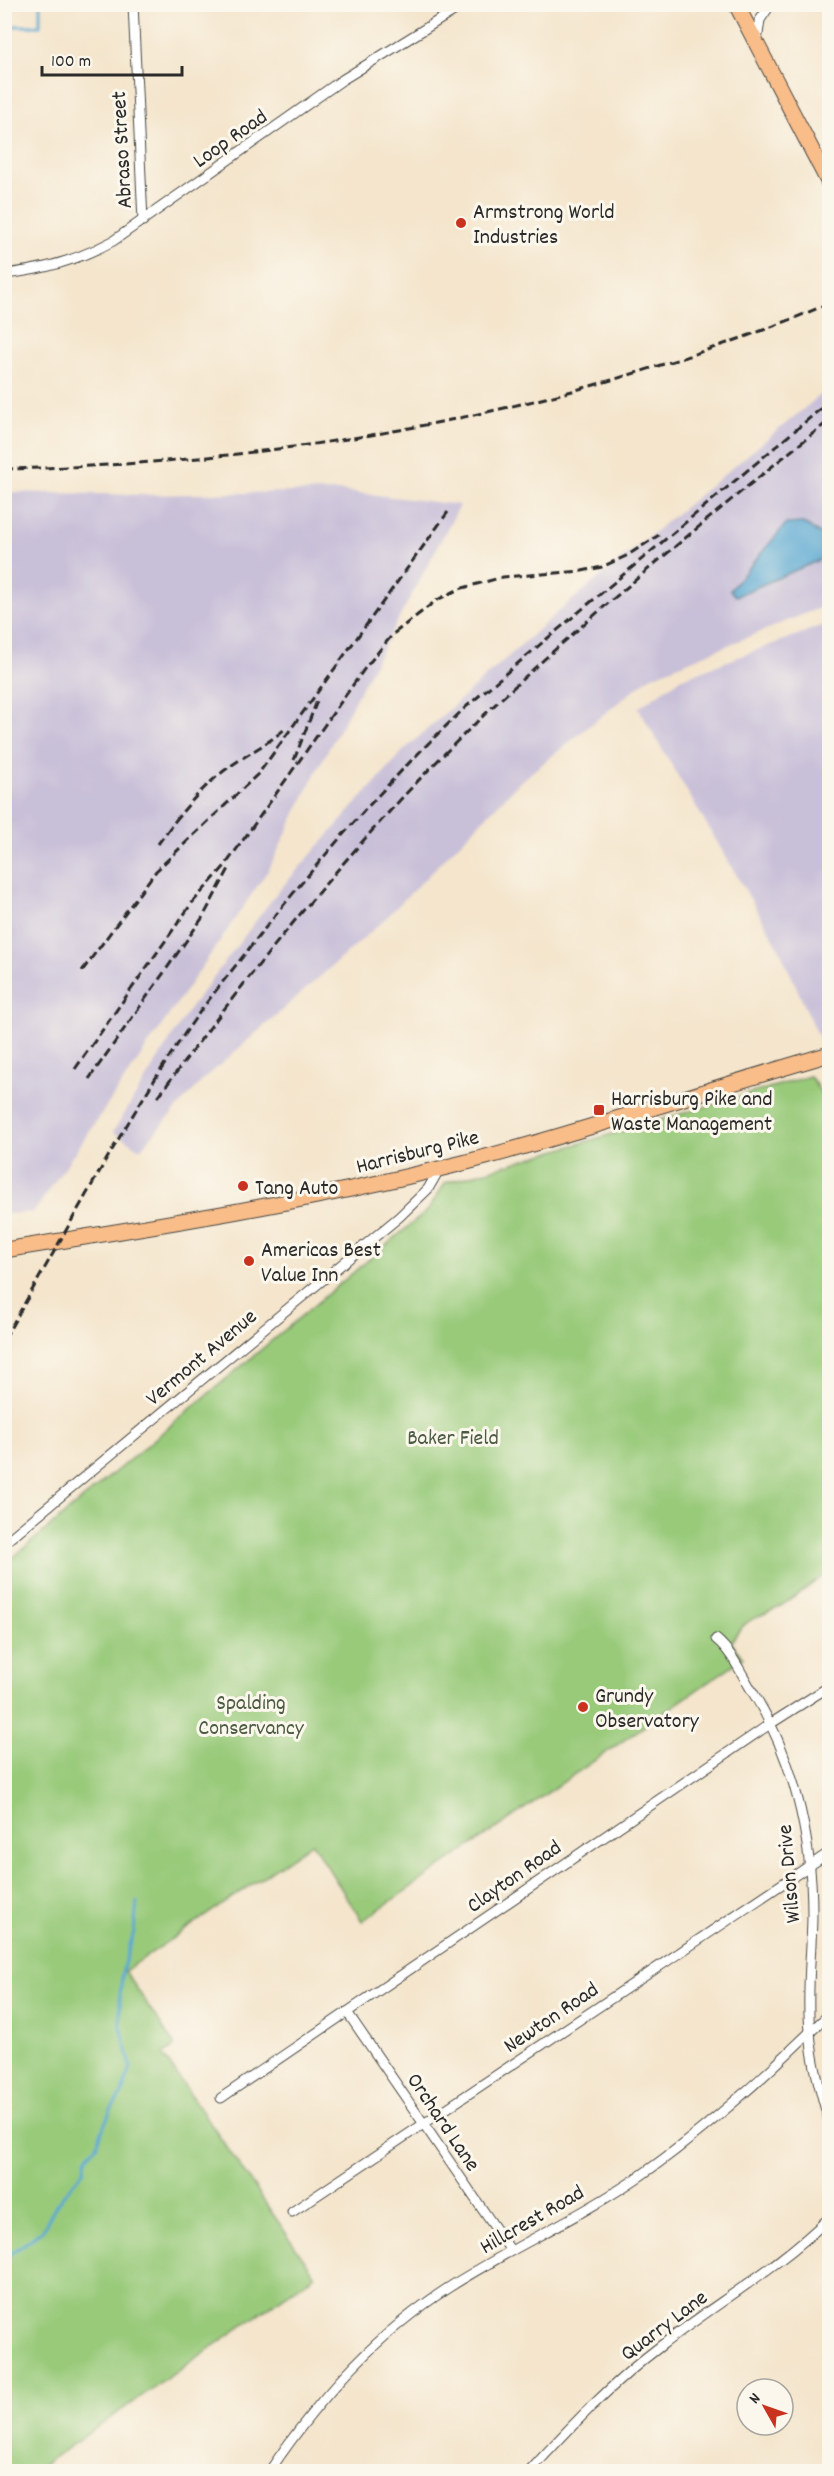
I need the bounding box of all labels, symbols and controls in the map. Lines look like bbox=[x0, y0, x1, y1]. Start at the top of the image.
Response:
scale bar bbox=[42, 39, 182, 77]
text: 100 m bbox=[51, 50, 91, 75]
street label: Abraso Street bbox=[105, 90, 142, 209]
street label: Loop Road bbox=[187, 103, 275, 177]
place label: Armstrong World Industries bbox=[473, 198, 615, 254]
marker: Armstrong World Industries bbox=[454, 216, 468, 230]
place label: Harrisburg Pike and Waste Management bbox=[611, 1085, 773, 1141]
marker: Harrisburg Pike and Waste Management bbox=[592, 1103, 606, 1117]
street label: Harrisburg Pike bbox=[353, 1123, 483, 1184]
place label: Tang Auto bbox=[255, 1174, 338, 1205]
marker: Tang Auto bbox=[236, 1179, 250, 1193]
place label: Americas Best Value Inn bbox=[261, 1236, 381, 1292]
marker: Americas Best Value Inn bbox=[242, 1254, 256, 1268]
street label: Vermont Avenue bbox=[140, 1303, 265, 1415]
park label: Baker Field bbox=[407, 1424, 499, 1455]
place label: Grundy Observatory bbox=[595, 1682, 700, 1738]
park label: Spalding Conservancy bbox=[198, 1689, 305, 1745]
marker: Grundy Observatory bbox=[576, 1700, 590, 1714]
street label: Wilson Drive bbox=[771, 1823, 810, 1924]
street label: Clayton Road bbox=[461, 1834, 569, 1922]
street label: Newton Road bbox=[498, 1976, 606, 2062]
street label: Orchard Lane bbox=[398, 2068, 486, 2178]
street label: Hillcrest Road bbox=[475, 2179, 591, 2263]
street label: Quarry Lane bbox=[615, 2284, 715, 2370]
north arrow bbox=[735, 2377, 795, 2437]
text: N bbox=[744, 2388, 767, 2409]

